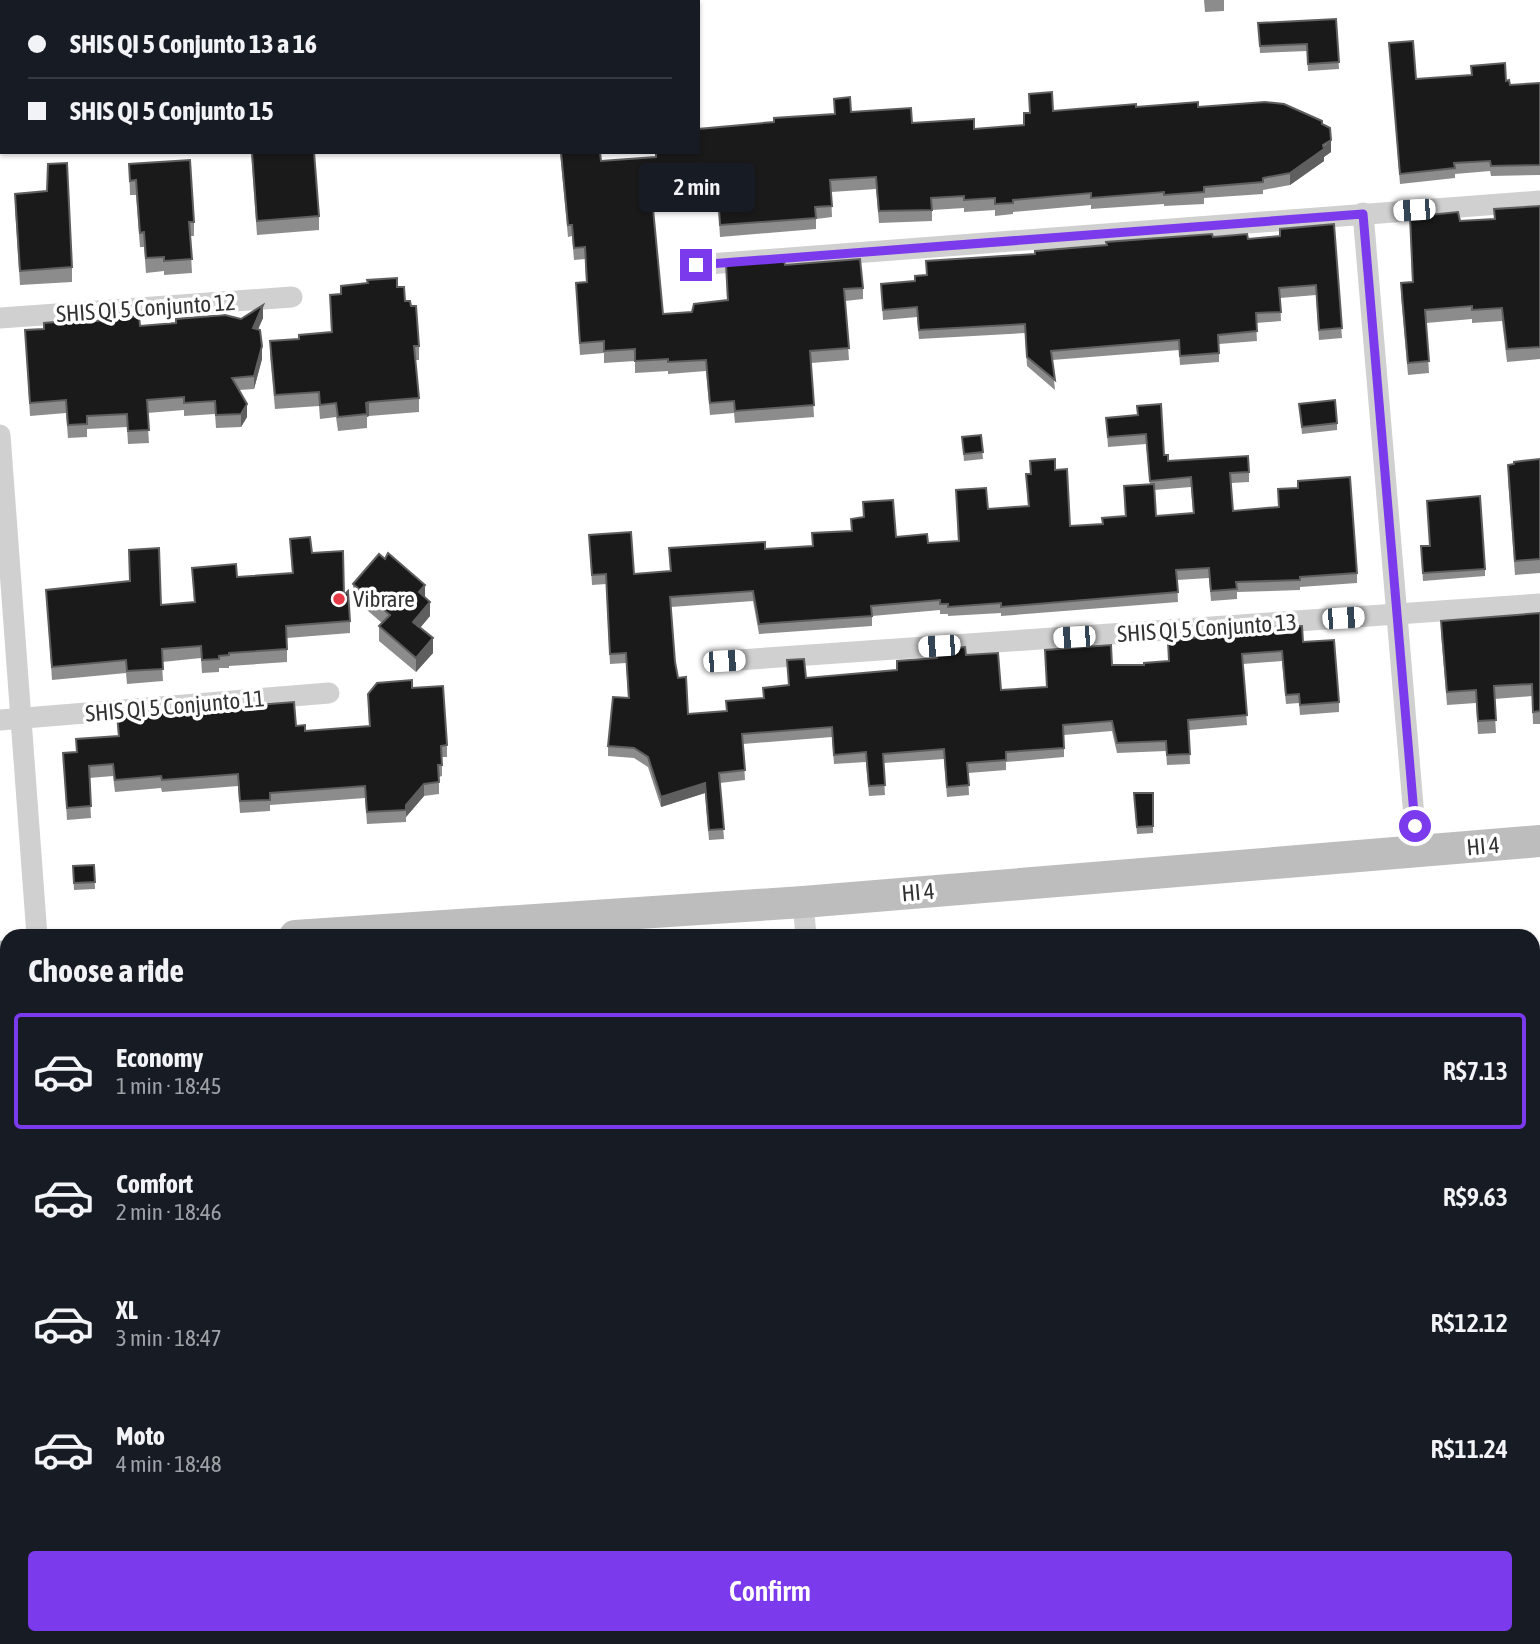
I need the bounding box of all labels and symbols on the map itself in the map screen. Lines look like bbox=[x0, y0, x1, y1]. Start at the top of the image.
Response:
callout: 2 min bbox=[638, 163, 754, 212]
car bbox=[1393, 198, 1436, 222]
route end bbox=[680, 249, 712, 281]
street label: SHIS QI 5 Conjunto 12 bbox=[55, 289, 237, 327]
place label: Vibrare bbox=[353, 586, 415, 612]
marker: Vibrare bbox=[331, 591, 347, 607]
car bbox=[1322, 606, 1365, 630]
street label: SHIS QI 5 Conjunto 13 bbox=[1116, 609, 1298, 647]
car bbox=[1053, 625, 1096, 649]
car bbox=[918, 634, 961, 658]
car bbox=[703, 649, 746, 673]
street label: SHIS QI 5 Conjunto 11 bbox=[84, 685, 266, 727]
route start bbox=[1399, 810, 1431, 842]
street label: HI 4 bbox=[1465, 832, 1501, 860]
street label: HI 4 bbox=[900, 878, 936, 906]

